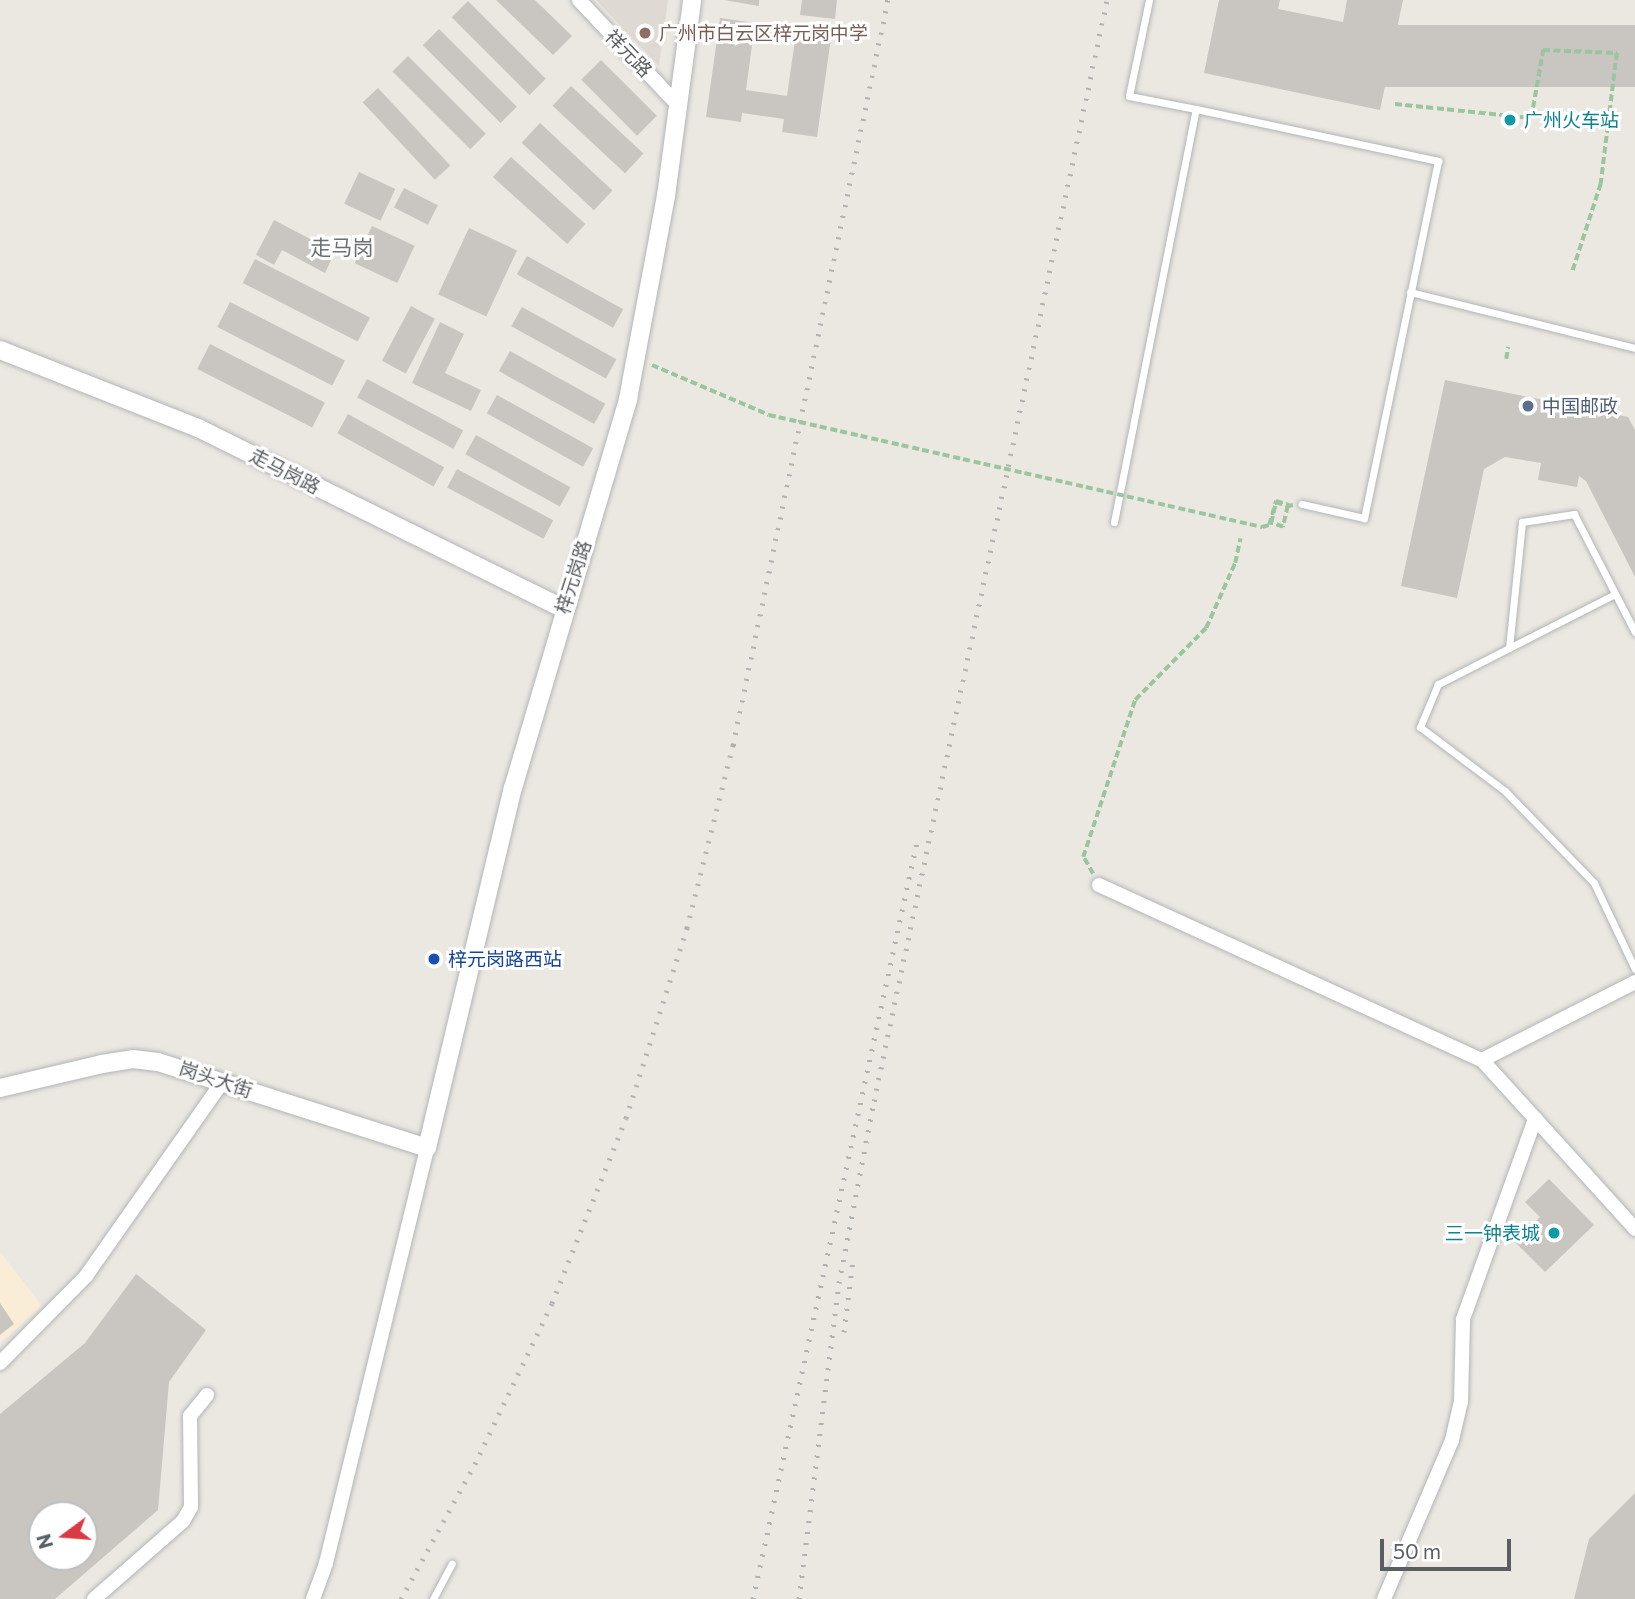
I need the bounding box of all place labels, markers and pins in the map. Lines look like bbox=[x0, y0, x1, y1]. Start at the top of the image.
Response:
place label: 广州市白云区梓元岗中学 bbox=[659, 22, 868, 44]
marker: 广州市白云区梓元岗中学 bbox=[637, 25, 653, 41]
place label: 广州火车站 bbox=[1524, 109, 1619, 131]
marker: 广州火车站 bbox=[1502, 112, 1518, 128]
place label: 中国邮政 bbox=[1542, 395, 1618, 417]
marker: 中国邮政 bbox=[1520, 398, 1536, 414]
place label: 梓元岗路西站 bbox=[448, 948, 562, 970]
marker: 梓元岗路西站 bbox=[426, 951, 442, 967]
place label: 三一钟表城 bbox=[1445, 1222, 1540, 1244]
marker: 三一钟表城 bbox=[1546, 1225, 1562, 1241]

